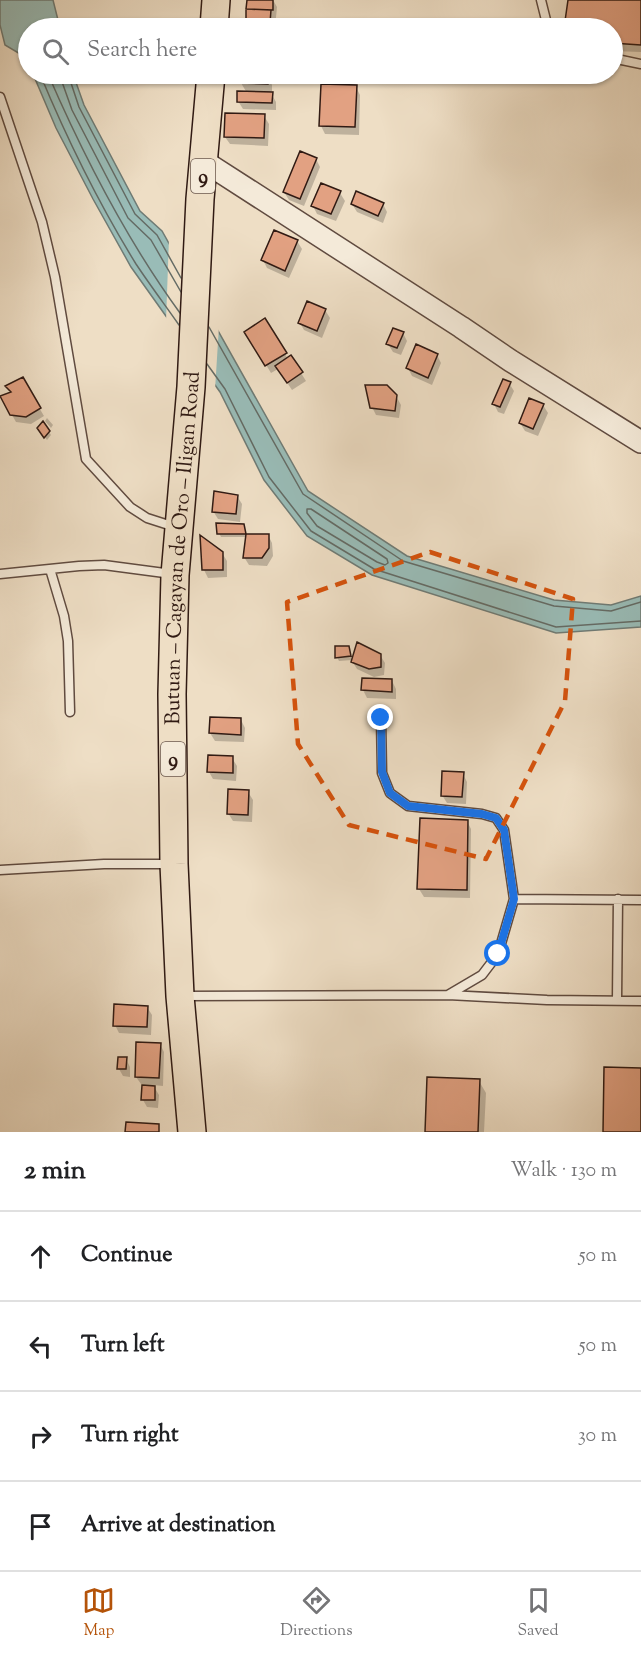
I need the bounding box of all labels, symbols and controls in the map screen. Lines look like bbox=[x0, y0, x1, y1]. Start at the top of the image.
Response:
search box bbox=[18, 18, 623, 84]
icon: search bbox=[39, 35, 72, 68]
text: Search here bbox=[87, 35, 197, 67]
road number: 9 bbox=[191, 159, 215, 193]
street label: Butuan – Cagayan de Oro – Iligan Road bbox=[159, 370, 209, 725]
route end bbox=[367, 704, 393, 730]
road number: 9 bbox=[161, 742, 185, 776]
route start bbox=[484, 940, 510, 966]
text: 2 min bbox=[24, 1153, 86, 1190]
text: Walk · 130 m bbox=[510, 1157, 617, 1186]
icon: ahead bbox=[24, 1240, 57, 1273]
text: Continue bbox=[81, 1240, 172, 1272]
text: 50 m bbox=[579, 1242, 617, 1271]
icon: left bbox=[24, 1330, 57, 1363]
text: Turn left bbox=[81, 1330, 164, 1362]
text: 50 m bbox=[579, 1332, 617, 1361]
icon: right bbox=[24, 1420, 57, 1453]
text: Turn right bbox=[81, 1420, 178, 1452]
text: 30 m bbox=[578, 1422, 617, 1451]
icon: arrive bbox=[24, 1510, 57, 1543]
text: Arrive at destination bbox=[81, 1510, 276, 1542]
tab: Map bbox=[82, 1584, 115, 1643]
tab: Directions bbox=[280, 1584, 353, 1643]
tab: Saved bbox=[517, 1584, 559, 1643]

